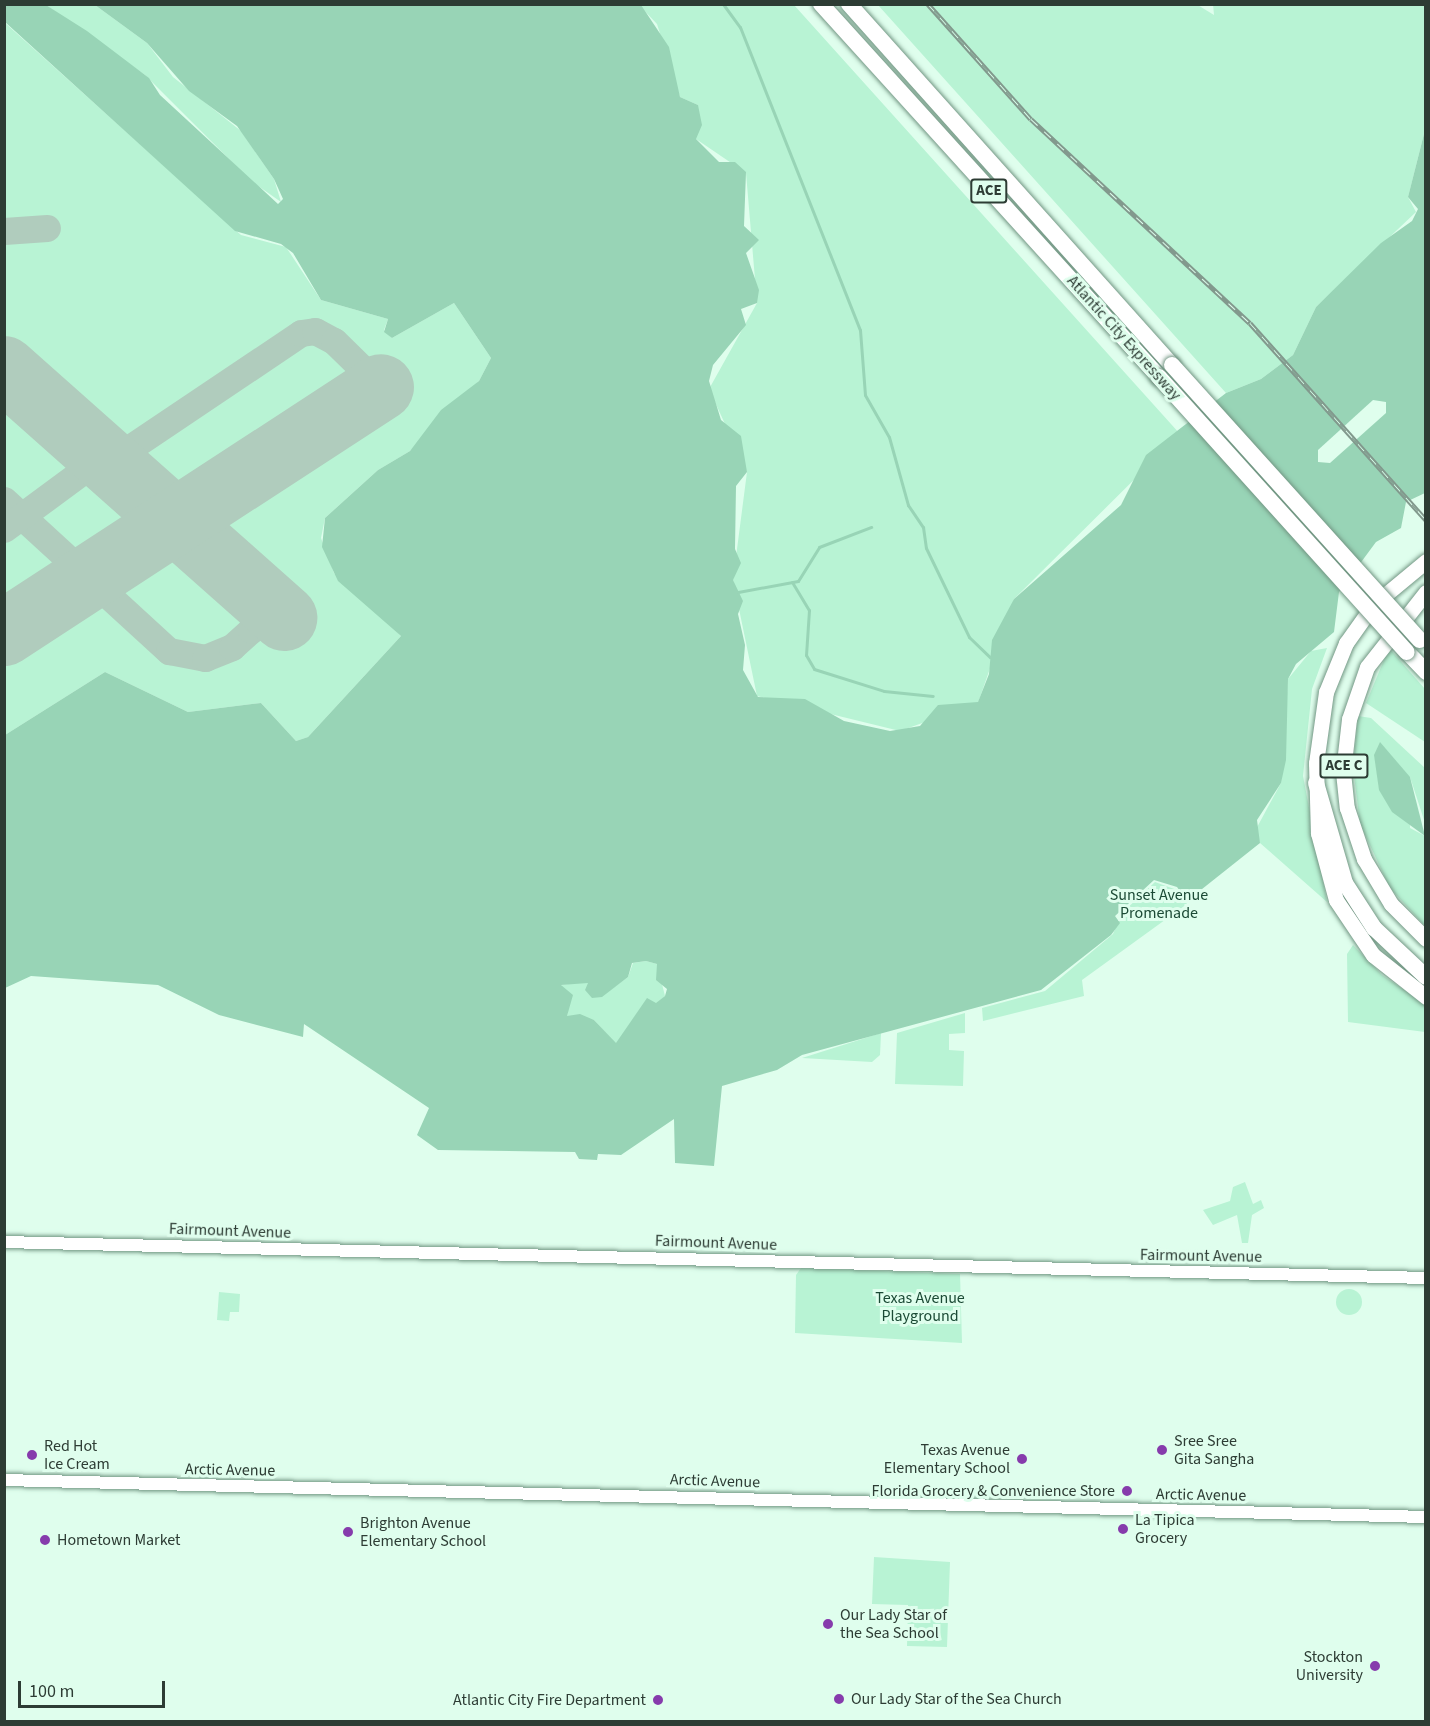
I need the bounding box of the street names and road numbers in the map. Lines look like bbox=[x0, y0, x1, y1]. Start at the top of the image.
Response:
road number: ACE bbox=[970, 179, 1008, 203]
street label: Atlantic City Expressway bbox=[1063, 272, 1185, 404]
road number: ACE C bbox=[1318, 754, 1370, 778]
street label: Fairmount Avenue bbox=[169, 1219, 291, 1243]
street label: Fairmount Avenue bbox=[655, 1231, 777, 1255]
street label: Fairmount Avenue bbox=[1140, 1245, 1262, 1267]
street label: Arctic Avenue bbox=[185, 1460, 275, 1480]
street label: Arctic Avenue bbox=[670, 1470, 760, 1492]
street label: Arctic Avenue bbox=[1156, 1485, 1246, 1505]

